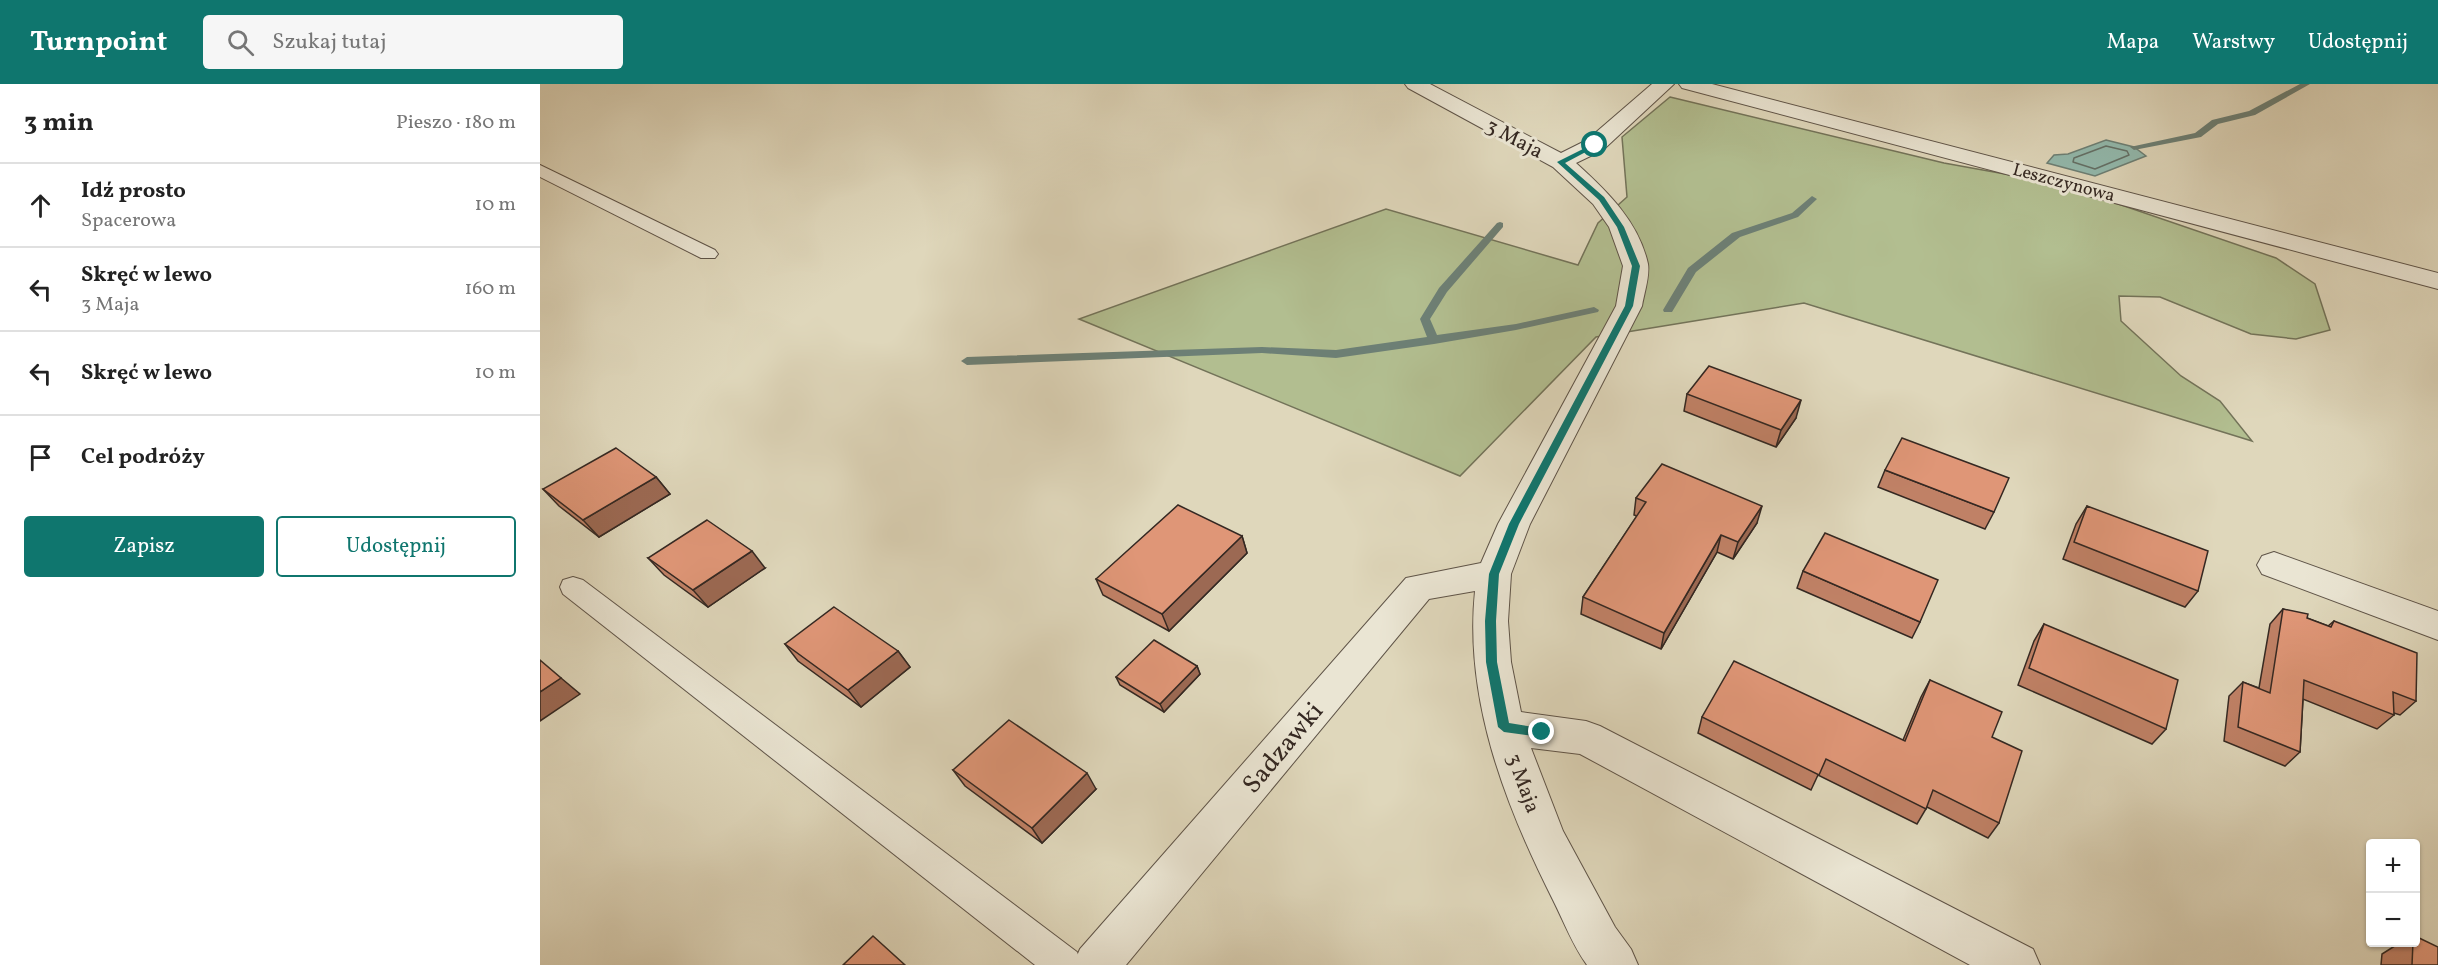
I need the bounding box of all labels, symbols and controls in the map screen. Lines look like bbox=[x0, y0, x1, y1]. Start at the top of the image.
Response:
search box bbox=[203, 15, 623, 69]
text: Turnpoint bbox=[30, 23, 167, 62]
icon: search bbox=[224, 26, 257, 59]
text: Szukaj tutaj bbox=[272, 27, 386, 58]
text: Mapa bbox=[2107, 28, 2159, 57]
text: Warstwy bbox=[2192, 28, 2275, 57]
text: Udostępnij bbox=[2308, 28, 2408, 57]
text: 3 min bbox=[24, 105, 94, 141]
text: Pieszo · 180 m bbox=[396, 109, 516, 137]
street label: 3 Maja bbox=[1480, 112, 1548, 167]
route start bbox=[1581, 131, 1607, 157]
street label: Leszczynowa bbox=[2010, 158, 2118, 209]
text: Idź prosto bbox=[81, 176, 186, 207]
icon: ahead bbox=[24, 189, 57, 222]
text: 10 m bbox=[475, 191, 516, 219]
text: Spacerowa bbox=[81, 207, 176, 235]
text: Skręć w lewo bbox=[81, 260, 212, 291]
icon: left bbox=[24, 273, 57, 306]
text: 160 m bbox=[464, 275, 516, 303]
text: 3 Maja bbox=[81, 291, 139, 319]
icon: left bbox=[24, 357, 57, 390]
text: Skręć w lewo bbox=[81, 358, 212, 389]
text: 10 m bbox=[475, 359, 516, 387]
icon: arrive bbox=[24, 441, 57, 474]
text: Cel podróży bbox=[81, 442, 205, 473]
button: Zapisz bbox=[24, 516, 264, 577]
button: Udostępnij bbox=[276, 516, 516, 577]
street label: Sadzawki bbox=[1235, 695, 1332, 802]
route end bbox=[1528, 718, 1554, 744]
street label: 3 Maja bbox=[1498, 750, 1547, 817]
map controls bbox=[2366, 839, 2420, 947]
button: + bbox=[2366, 839, 2420, 893]
button: − bbox=[2366, 893, 2420, 947]

